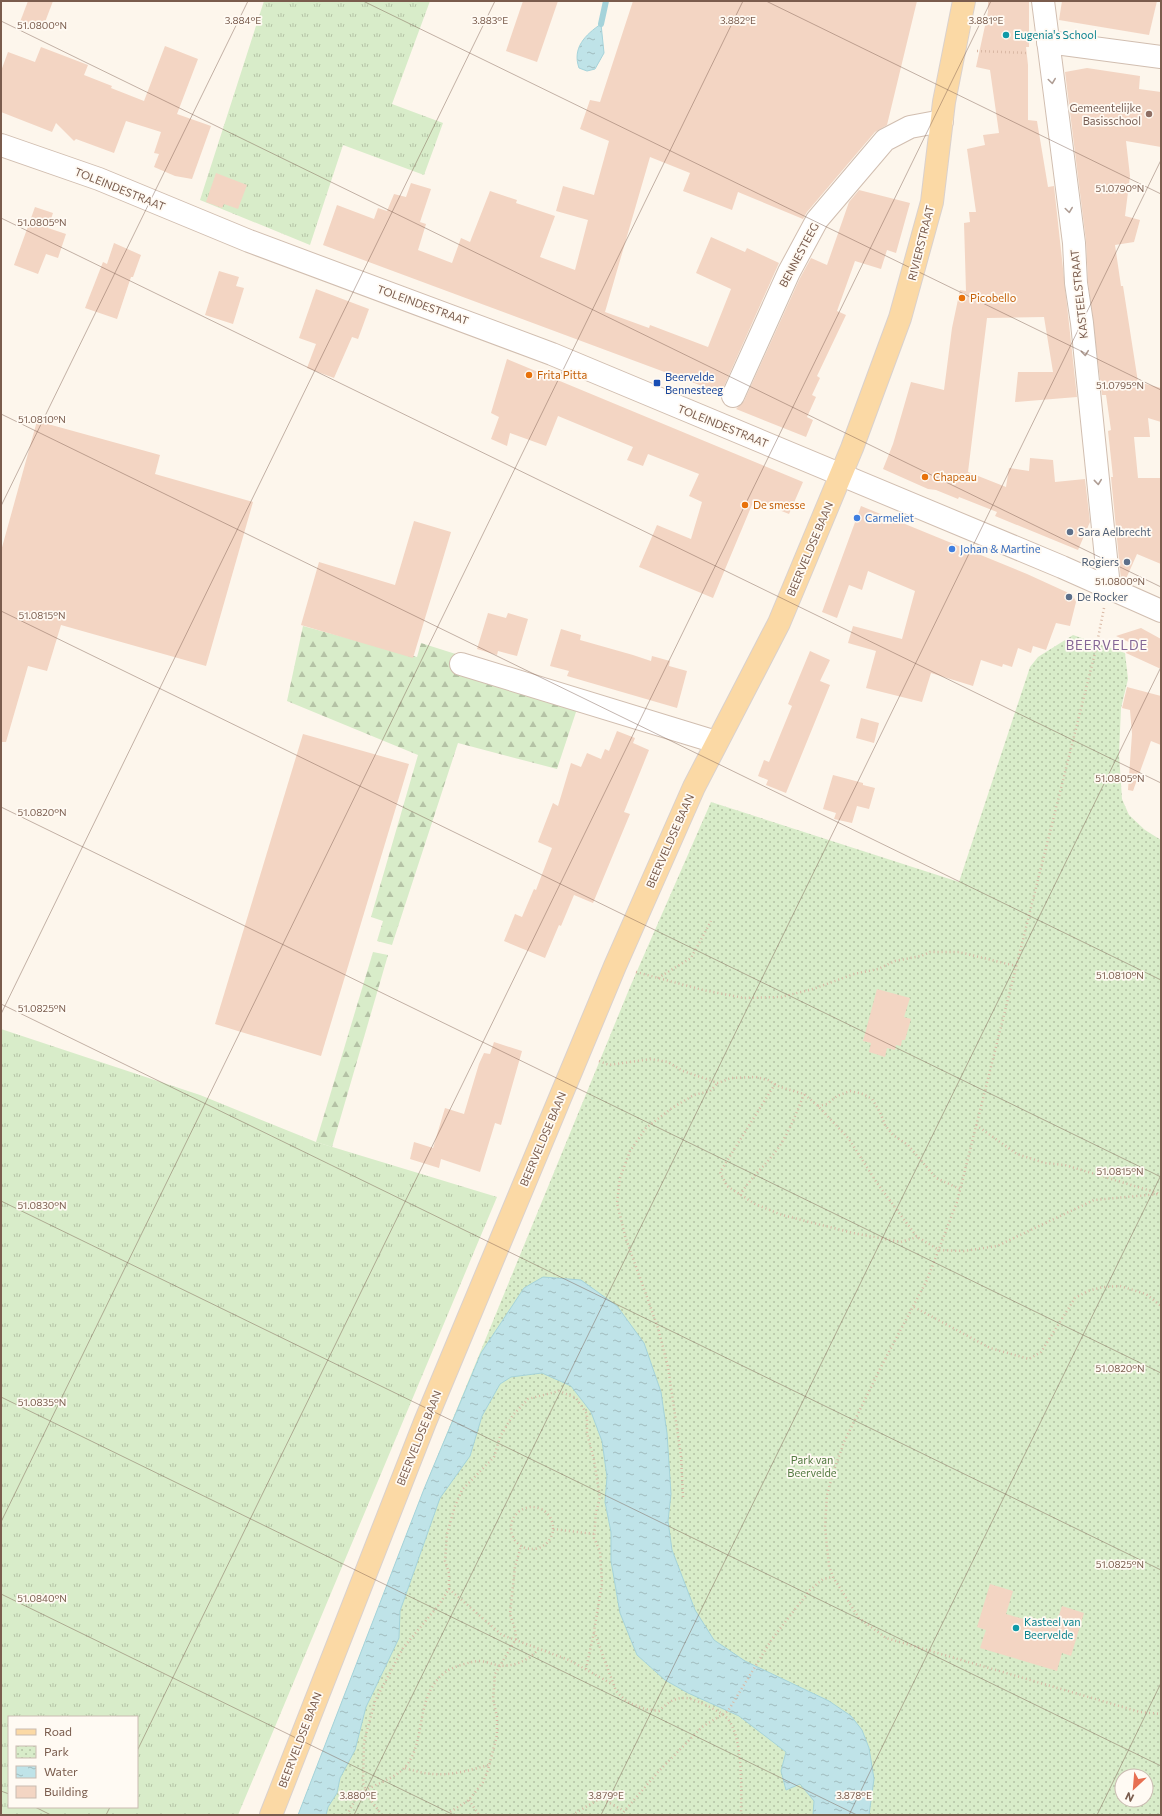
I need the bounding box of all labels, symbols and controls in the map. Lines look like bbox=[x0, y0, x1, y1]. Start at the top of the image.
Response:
text: 3.884°E bbox=[225, 14, 261, 26]
text: 3.883°E bbox=[472, 14, 508, 26]
text: 3.882°E bbox=[720, 14, 756, 26]
text: 3.881°E bbox=[969, 14, 1003, 26]
text: 51.0800°N bbox=[17, 19, 67, 31]
place label: Eugenia's School bbox=[1014, 28, 1097, 41]
marker: Eugenia's School bbox=[1001, 30, 1011, 40]
one-way arrow bbox=[1047, 78, 1056, 84]
place label: Gemeentelijke Basisschool bbox=[1069, 101, 1141, 127]
marker: Gemeentelijke Basisschool bbox=[1144, 109, 1154, 119]
street label: TOLEINDESTRAAT bbox=[73, 164, 167, 213]
text: 51.0790°N bbox=[1096, 182, 1144, 194]
street label: RIVIERSTRAAT bbox=[905, 204, 936, 282]
one-way arrow bbox=[1065, 207, 1074, 213]
text: 51.0805°N bbox=[17, 216, 67, 228]
street label: BENNESTEEG bbox=[776, 220, 821, 289]
street label: KASTEELSTRAAT bbox=[1067, 249, 1090, 339]
street label: TOLEINDESTRAAT bbox=[376, 282, 471, 327]
place label: Picobello bbox=[970, 291, 1017, 304]
marker: Picobello bbox=[957, 293, 967, 303]
one-way arrow bbox=[1080, 350, 1089, 356]
place label: Frita Pitta bbox=[537, 368, 587, 381]
marker: Frita Pitta bbox=[524, 370, 534, 380]
place label: Beervelde Bennesteeg bbox=[665, 370, 723, 396]
marker: Beervelde Bennesteeg bbox=[652, 378, 662, 388]
text: 51.0795°N bbox=[1096, 379, 1144, 391]
street label: TOLEINDESTRAAT bbox=[676, 401, 770, 450]
text: 51.0810°N bbox=[18, 413, 66, 425]
place label: Chapeau bbox=[933, 470, 977, 483]
marker: Chapeau bbox=[920, 472, 930, 482]
one-way arrow bbox=[1093, 479, 1102, 485]
place label: De smesse bbox=[753, 498, 805, 511]
marker: De smesse bbox=[740, 500, 750, 510]
street label: BEERVELDSE BAAN bbox=[784, 500, 835, 598]
place label: Carmeliet bbox=[865, 511, 914, 524]
marker: Carmeliet bbox=[852, 513, 862, 523]
place label: Sara Aelbrecht bbox=[1078, 525, 1152, 538]
marker: Sara Aelbrecht bbox=[1065, 527, 1075, 537]
place label: Johan & Martine bbox=[960, 542, 1041, 556]
marker: Johan & Martine bbox=[947, 544, 957, 554]
place label: Rogiers bbox=[1082, 555, 1119, 568]
marker: Rogiers bbox=[1122, 557, 1132, 567]
text: 51.0800°N bbox=[1095, 575, 1145, 587]
place label: De Rocker bbox=[1077, 590, 1129, 603]
marker: De Rocker bbox=[1064, 592, 1074, 602]
text: 51.0815°N bbox=[18, 609, 66, 621]
district label: BEERVELDE bbox=[1066, 637, 1148, 653]
text: 51.0805°N bbox=[1095, 772, 1145, 784]
street label: BEERVELDSE BAAN bbox=[643, 792, 696, 890]
text: 51.0820°N bbox=[17, 806, 67, 818]
text: 51.0810°N bbox=[1096, 969, 1144, 981]
text: 51.0825°N bbox=[18, 1002, 66, 1014]
street label: BEERVELDSE BAAN bbox=[517, 1090, 568, 1188]
text: 51.0815°N bbox=[1096, 1165, 1144, 1177]
text: 51.0830°N bbox=[17, 1199, 67, 1211]
text: 51.0820°N bbox=[1095, 1362, 1145, 1374]
street label: BEERVELDSE BAAN bbox=[394, 1388, 444, 1487]
text: 51.0835°N bbox=[18, 1396, 66, 1408]
park label: Park van Beervelde bbox=[787, 1453, 837, 1479]
text: 51.0825°N bbox=[1096, 1558, 1144, 1570]
text: 51.0840°N bbox=[17, 1592, 67, 1604]
place label: Kasteel van Beervelde bbox=[1024, 1615, 1081, 1641]
marker: Kasteel van Beervelde bbox=[1011, 1623, 1021, 1633]
street label: BEERVELDSE BAAN bbox=[275, 1690, 324, 1790]
legend bbox=[8, 1716, 138, 1808]
text: Road bbox=[44, 1724, 72, 1738]
text: Park bbox=[44, 1744, 70, 1758]
text: Water bbox=[44, 1764, 78, 1778]
north arrow bbox=[1114, 1768, 1154, 1808]
text: Building bbox=[44, 1784, 88, 1798]
text: 3.880°E bbox=[339, 1789, 377, 1801]
text: 3.879°E bbox=[588, 1789, 624, 1801]
text: 3.878°E bbox=[836, 1789, 872, 1801]
text: N bbox=[1123, 1790, 1136, 1805]

